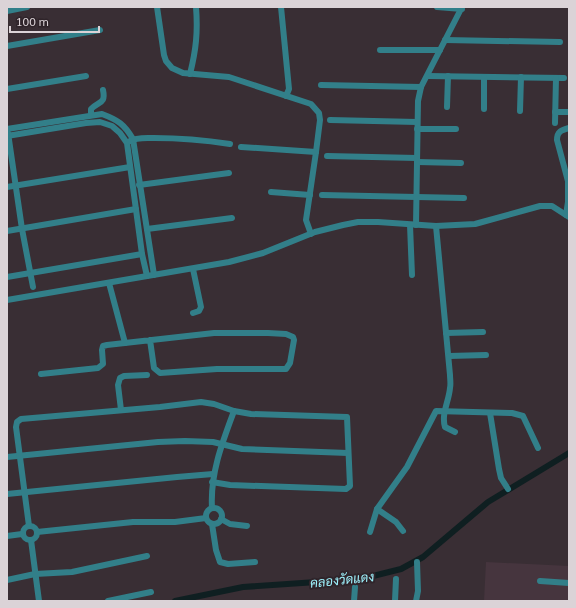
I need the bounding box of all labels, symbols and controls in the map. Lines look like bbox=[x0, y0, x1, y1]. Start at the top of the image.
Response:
scale bar bbox=[10, 8, 99, 34]
text: 100 m bbox=[16, 13, 49, 29]
water label: คลองวัดแดง bbox=[309, 567, 375, 591]

